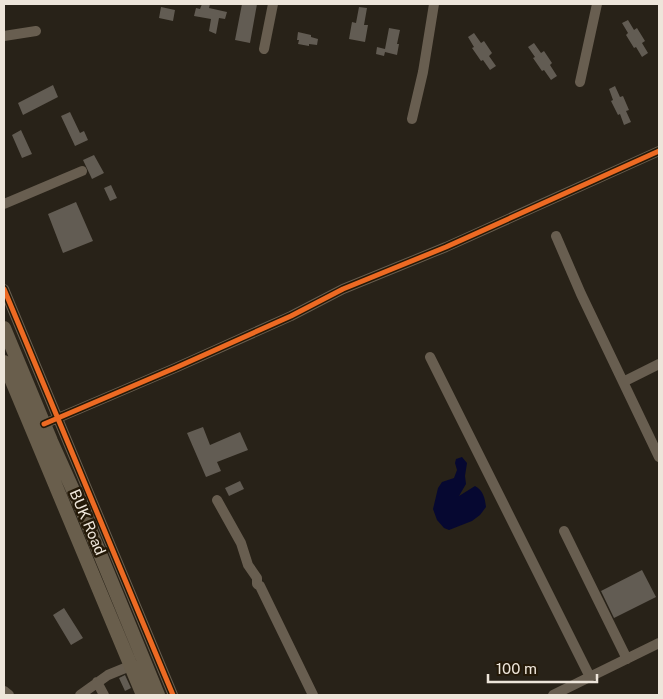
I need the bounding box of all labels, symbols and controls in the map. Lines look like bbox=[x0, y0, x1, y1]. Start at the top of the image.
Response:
street label: BUK Road bbox=[67, 486, 109, 558]
scale bar bbox=[488, 652, 597, 684]
text: 100 m bbox=[496, 660, 537, 677]

